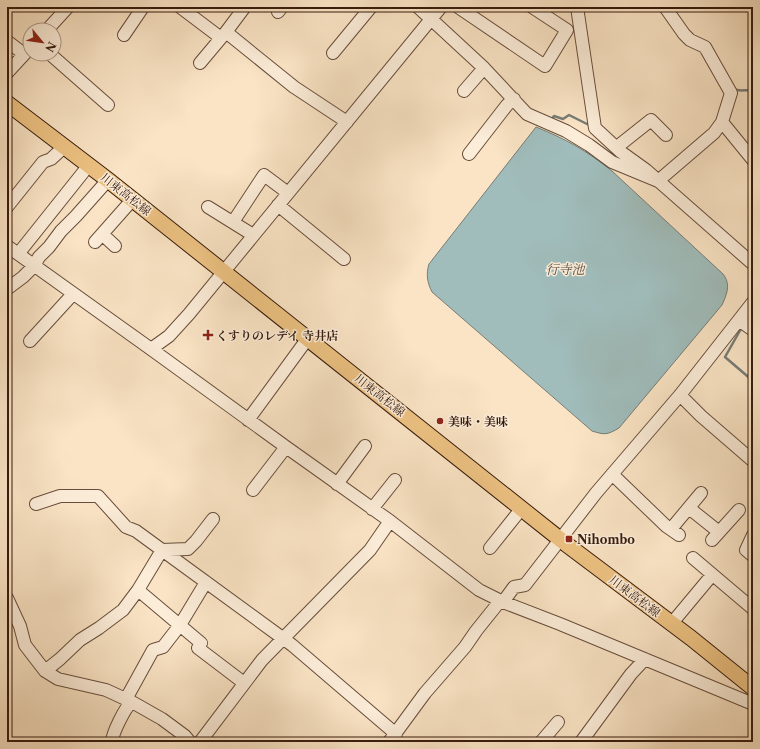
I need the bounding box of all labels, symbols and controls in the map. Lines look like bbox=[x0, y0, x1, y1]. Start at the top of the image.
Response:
north arrow bbox=[22, 22, 62, 62]
text: N bbox=[42, 39, 59, 55]
street label: 川東高松線 bbox=[98, 170, 154, 218]
water label: 行寺池 bbox=[545, 261, 586, 277]
place label: くすりのレデイ 寺井店 bbox=[216, 328, 338, 343]
marker: くすりのレデイ 寺井店 bbox=[203, 330, 213, 340]
street label: 川東高松線 bbox=[352, 371, 408, 419]
place label: 美味・美味 bbox=[448, 414, 508, 429]
marker: 美味・美味 bbox=[435, 416, 445, 426]
place label: Nihombo bbox=[577, 532, 635, 547]
marker: Nihombo bbox=[564, 534, 574, 544]
street label: 川東高松線 bbox=[607, 572, 663, 620]

